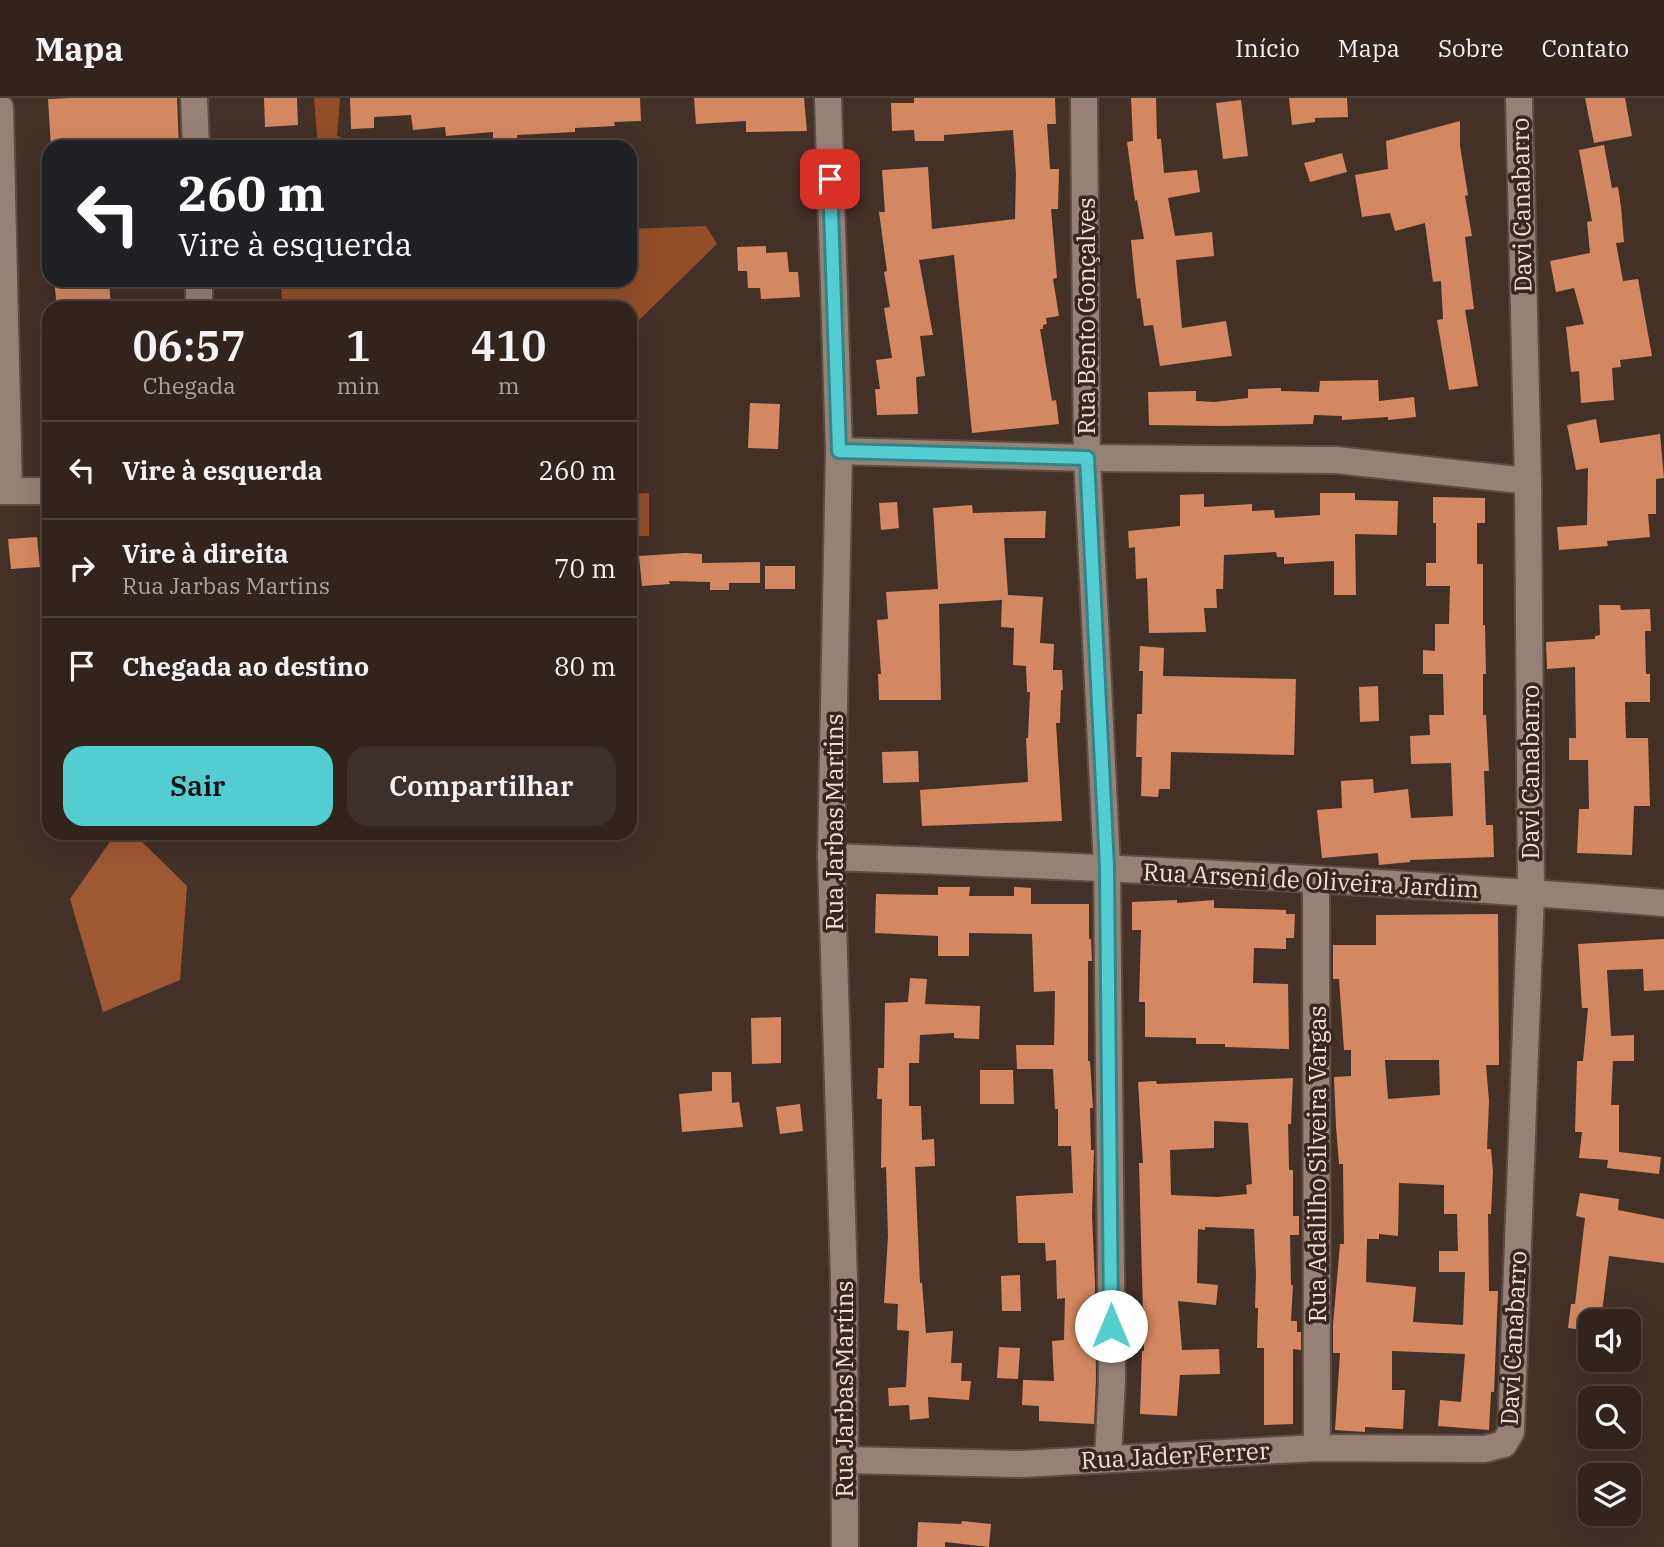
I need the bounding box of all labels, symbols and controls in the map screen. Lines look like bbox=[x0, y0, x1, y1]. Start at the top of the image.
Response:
text: Mapa bbox=[35, 27, 123, 70]
text: Início bbox=[1235, 32, 1300, 64]
text: Mapa bbox=[1338, 32, 1400, 64]
text: Sobre bbox=[1438, 32, 1503, 64]
text: Contato bbox=[1541, 32, 1629, 64]
street label: Davi Canabarro bbox=[1503, 117, 1539, 293]
pin bbox=[800, 149, 860, 209]
icon: arrive bbox=[811, 160, 849, 198]
text: 260 m bbox=[178, 161, 325, 224]
icon: left bbox=[63, 168, 154, 259]
street label: Rua Bento Gonçalves bbox=[1070, 197, 1102, 435]
text: Vire à esquerda bbox=[178, 223, 412, 265]
text: 06:57 bbox=[133, 318, 246, 373]
text: 1 bbox=[346, 318, 371, 373]
text: 410 bbox=[471, 318, 546, 373]
text: Chegada bbox=[143, 370, 236, 400]
text: min bbox=[336, 370, 380, 400]
text: m bbox=[498, 370, 520, 400]
icon: left bbox=[63, 451, 101, 489]
text: Vire à esquerda bbox=[122, 453, 323, 487]
text: 260 m bbox=[538, 453, 616, 487]
text: Vire à direita bbox=[122, 536, 289, 570]
icon: right bbox=[63, 549, 101, 587]
text: 70 m bbox=[554, 551, 616, 585]
text: Rua Jarbas Martins bbox=[122, 570, 330, 600]
icon: arrive bbox=[63, 647, 101, 685]
text: Chegada ao destino bbox=[122, 649, 369, 683]
text: 80 m bbox=[554, 649, 616, 683]
street label: Davi Canabarro bbox=[1514, 685, 1546, 859]
street label: Rua Jarbas Martins bbox=[818, 713, 850, 931]
button: Sair bbox=[63, 746, 333, 826]
button: Compartilhar bbox=[347, 746, 616, 826]
street label: Rua Arseni de Oliveira Jardim bbox=[1142, 855, 1480, 905]
street label: Rua Adalilho Silveira Vargas bbox=[1301, 1006, 1333, 1322]
street label: Davi Canabarro bbox=[1492, 1250, 1534, 1426]
street label: Rua Jarbas Martins bbox=[828, 1280, 860, 1498]
position arrow bbox=[1074, 1289, 1148, 1363]
map controls bbox=[1578, 1309, 1641, 1526]
button: sound bbox=[1578, 1309, 1641, 1372]
button: search bbox=[1578, 1386, 1641, 1449]
street label: Rua Jader Ferrer bbox=[1080, 1434, 1270, 1476]
button: layers bbox=[1578, 1463, 1641, 1526]

